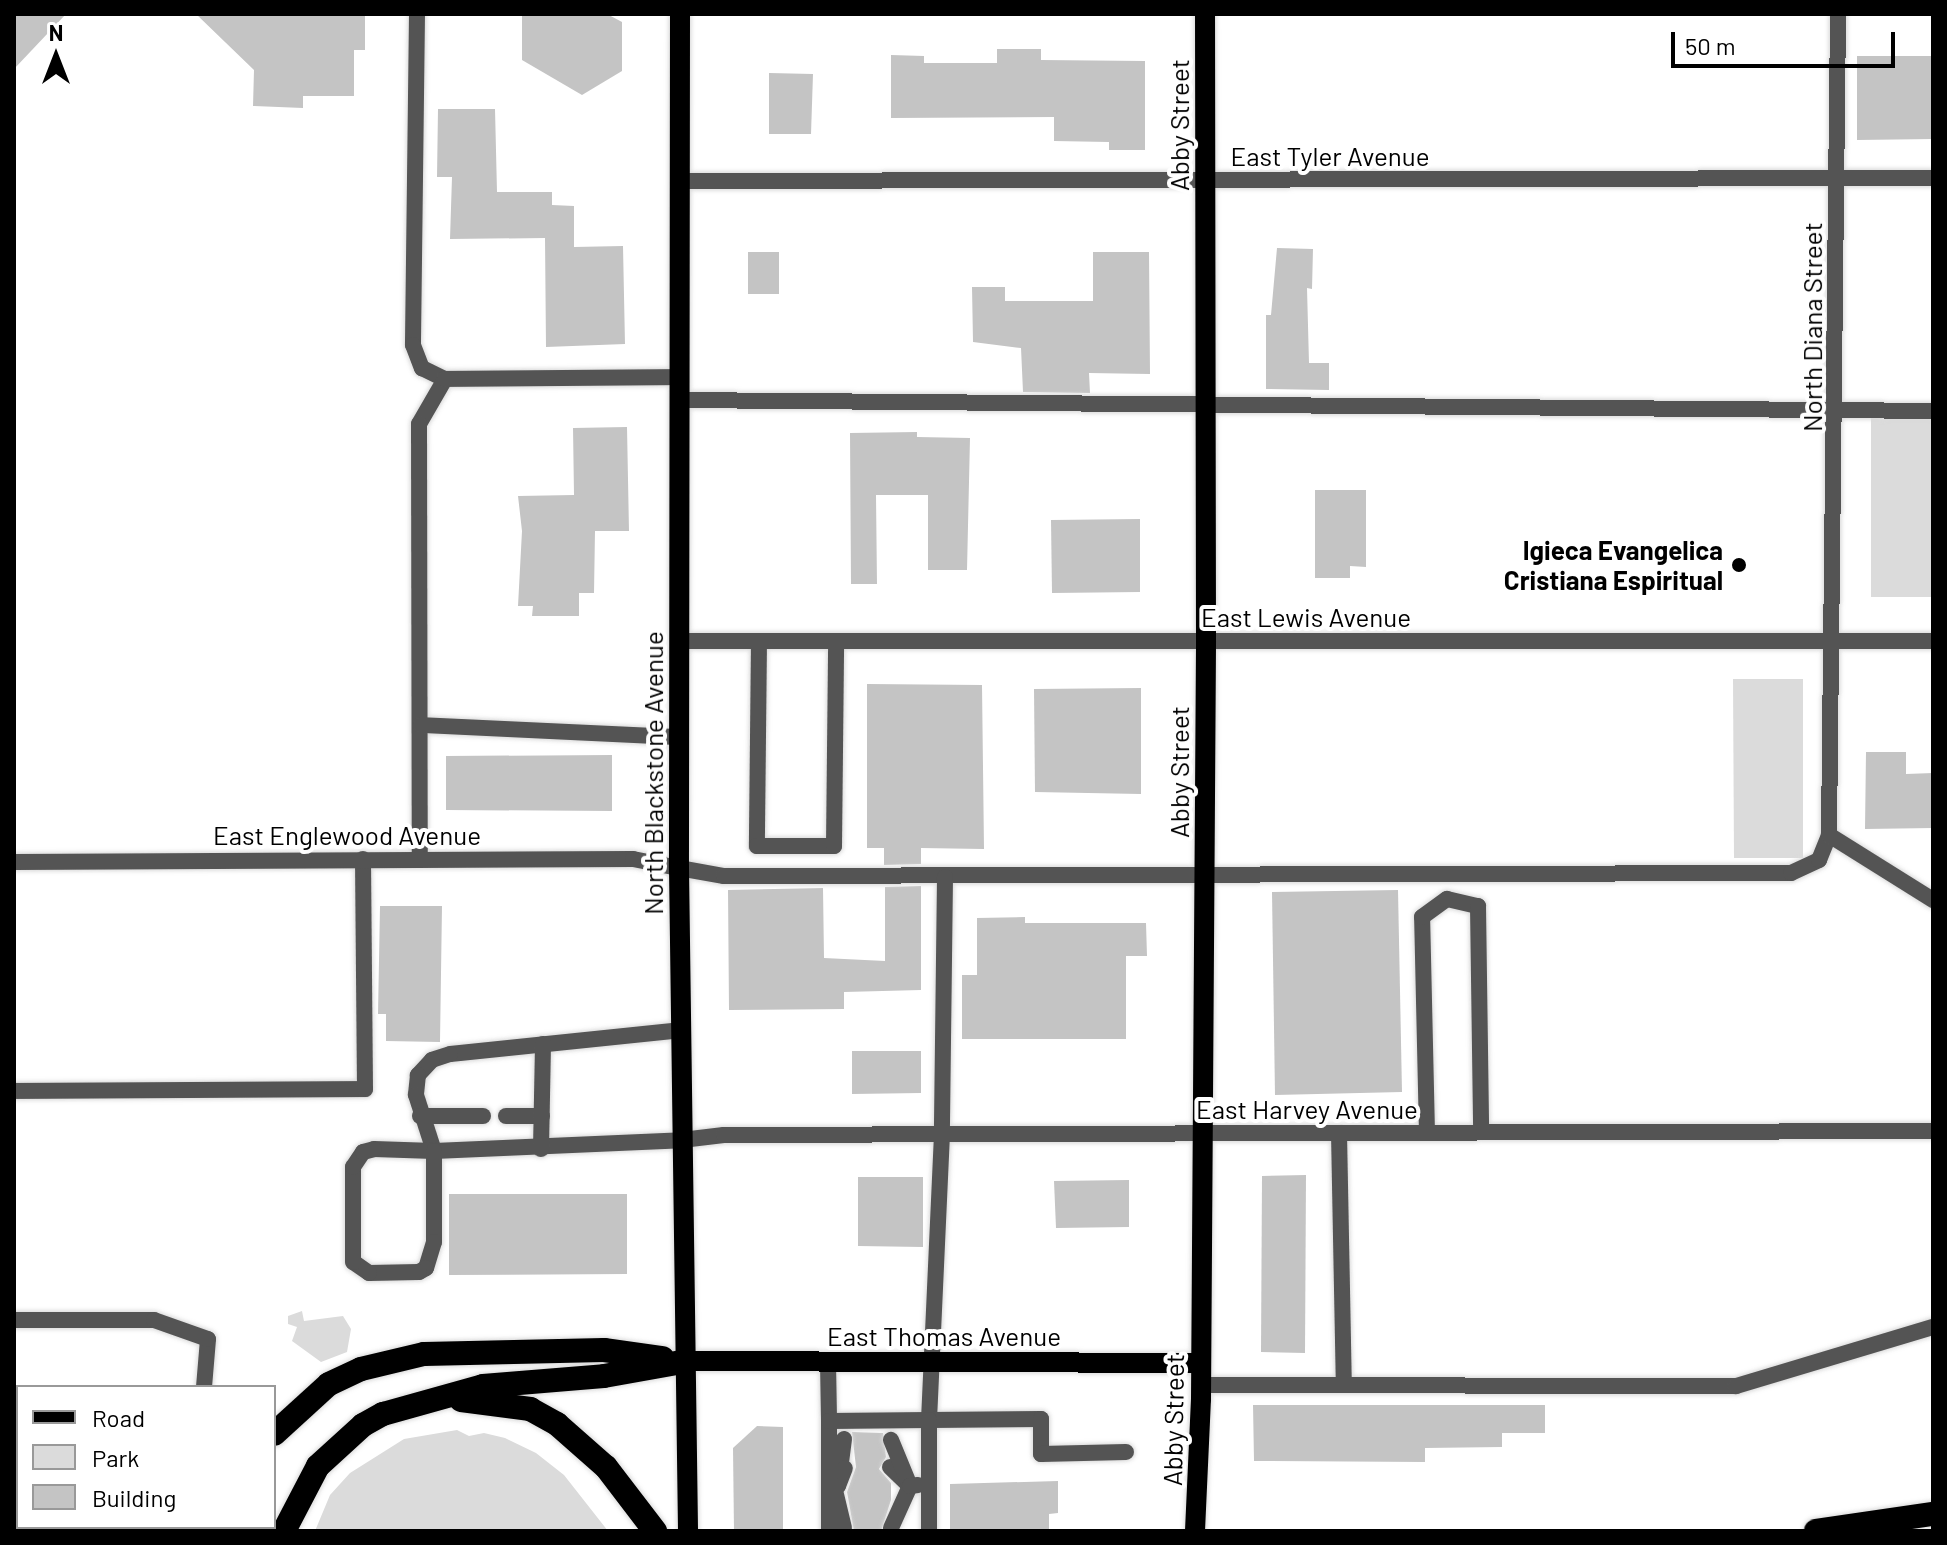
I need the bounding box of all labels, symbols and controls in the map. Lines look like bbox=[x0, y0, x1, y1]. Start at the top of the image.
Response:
north arrow bbox=[16, 16, 96, 96]
scale bar bbox=[1675, 16, 1899, 66]
text: N bbox=[49, 19, 63, 45]
text: 50 m bbox=[1685, 31, 1736, 60]
street label: Abby Street bbox=[1163, 59, 1195, 191]
street label: East Tyler Avenue bbox=[1230, 140, 1430, 172]
street label: North Diana Street bbox=[1796, 222, 1828, 432]
place label: Igieca Evangelica Cristiana Espiritual bbox=[1504, 534, 1723, 596]
marker: Igieca Evangelica Cristiana Espiritual bbox=[1730, 556, 1748, 574]
street label: East Lewis Avenue bbox=[1201, 601, 1411, 633]
street label: North Blackstone Avenue bbox=[637, 631, 669, 915]
street label: Abby Street bbox=[1163, 706, 1195, 838]
street label: East Englewood Avenue bbox=[213, 819, 481, 851]
street label: East Harvey Avenue bbox=[1196, 1093, 1418, 1125]
street label: East Thomas Avenue bbox=[827, 1320, 1061, 1352]
street label: Abby Street bbox=[1156, 1354, 1190, 1486]
legend bbox=[16, 1385, 276, 1529]
text: Road bbox=[92, 1403, 145, 1432]
text: Park bbox=[92, 1443, 139, 1472]
text: Building bbox=[92, 1483, 176, 1512]

